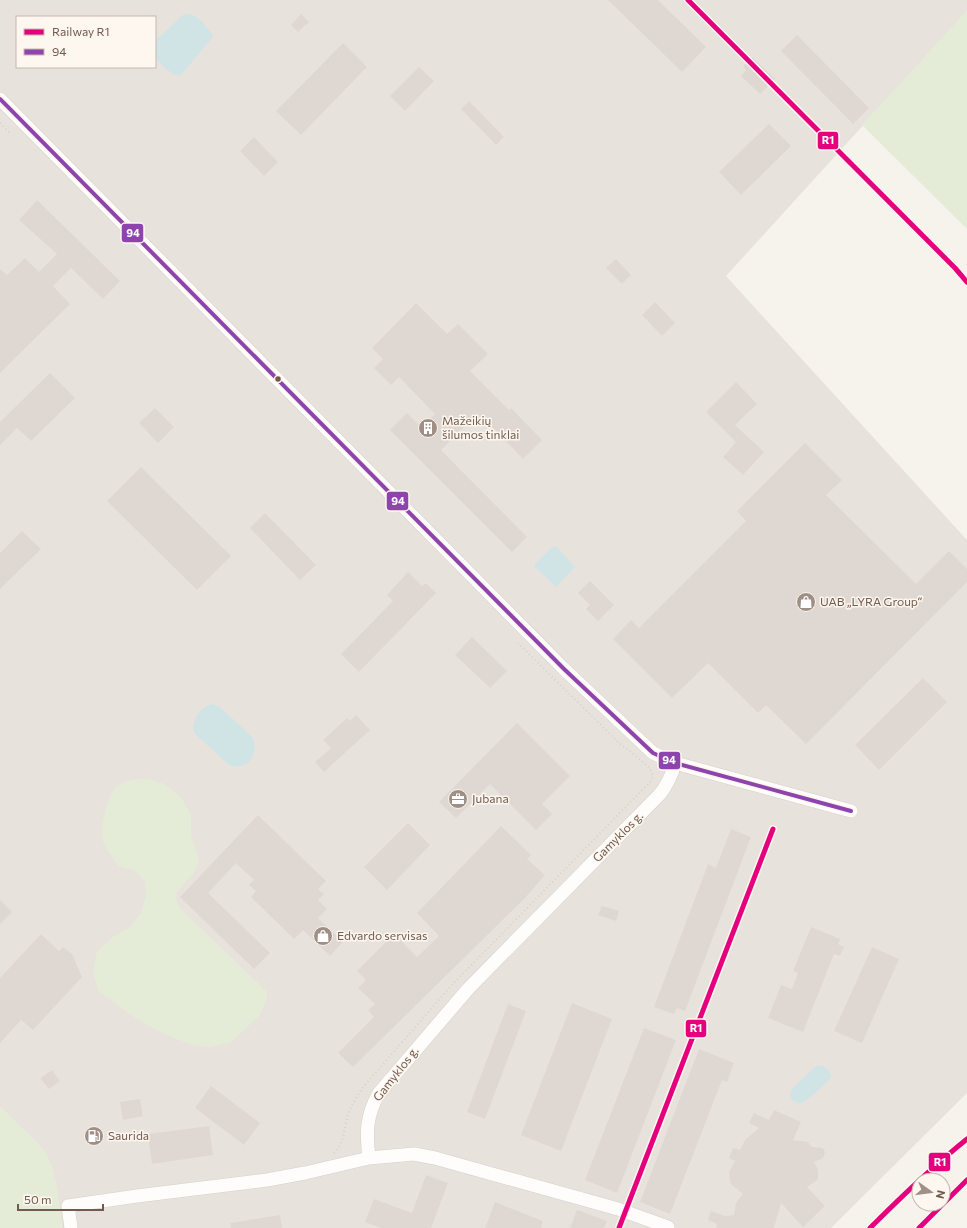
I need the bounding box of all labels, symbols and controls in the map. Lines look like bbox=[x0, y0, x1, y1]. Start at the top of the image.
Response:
legend bbox=[16, 16, 156, 68]
text: Railway R1 bbox=[52, 24, 110, 38]
text: 94 bbox=[52, 44, 66, 58]
line badge: R1 bbox=[817, 131, 839, 150]
text: R1 bbox=[822, 133, 834, 146]
line badge: 94 bbox=[121, 223, 144, 243]
text: 94 bbox=[126, 226, 140, 239]
unlabelled marker bbox=[273, 374, 283, 384]
place label: Mažeikių šilumos tinklai bbox=[442, 413, 519, 441]
building icon: Mažeikių šilumos tinklai bbox=[417, 417, 439, 439]
line badge: 94 bbox=[386, 491, 409, 511]
text: 94 bbox=[391, 494, 405, 507]
shop icon: UAB „LYRA Group“ bbox=[795, 591, 817, 613]
place label: UAB „LYRA Group“ bbox=[820, 594, 923, 608]
line badge: 94 bbox=[658, 751, 681, 770]
text: 94 bbox=[662, 753, 676, 766]
office icon: Jubana bbox=[447, 788, 469, 810]
place label: Jubana bbox=[472, 791, 509, 806]
street label: Gamyklos g. bbox=[589, 808, 645, 864]
shop icon: Edvardo servisas bbox=[312, 925, 334, 947]
place label: Edvardo servisas bbox=[337, 928, 427, 942]
line badge: R1 bbox=[685, 1019, 707, 1038]
text: R1 bbox=[690, 1021, 702, 1034]
street label: Gamyklos g. bbox=[370, 1043, 421, 1103]
fuel station icon: Saurida bbox=[83, 1125, 105, 1147]
place label: Saurida bbox=[108, 1128, 149, 1142]
line badge: R1 bbox=[928, 1152, 951, 1172]
text: R1 bbox=[934, 1155, 946, 1168]
north arrow bbox=[911, 1172, 951, 1212]
scale bar bbox=[18, 1186, 103, 1212]
text: N bbox=[934, 1189, 948, 1200]
text: 50 m bbox=[24, 1192, 52, 1206]

